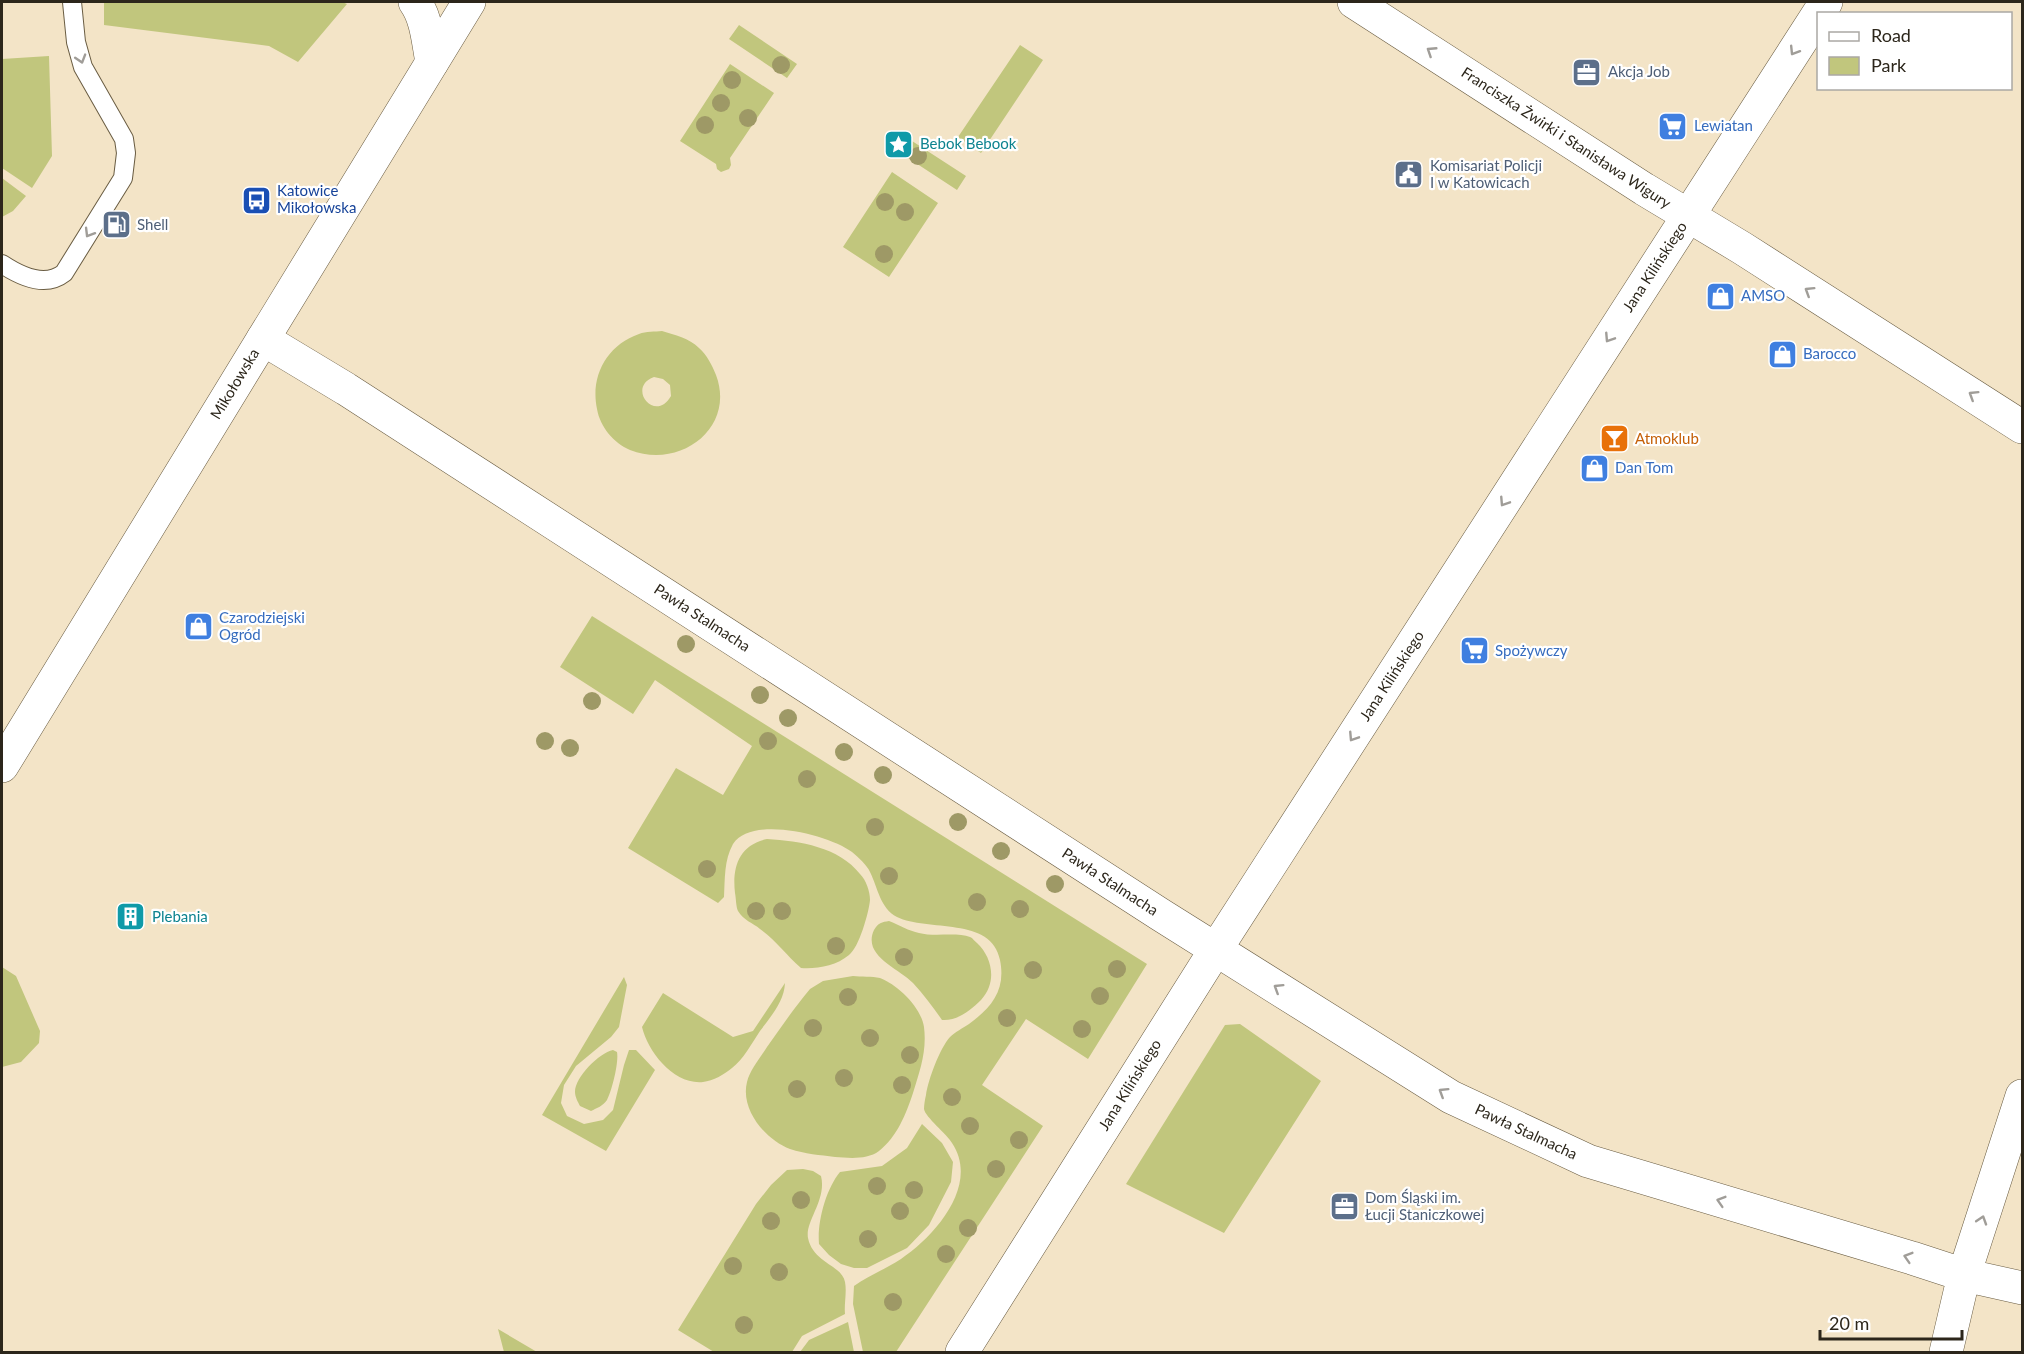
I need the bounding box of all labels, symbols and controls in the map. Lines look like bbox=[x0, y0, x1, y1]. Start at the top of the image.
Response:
legend bbox=[1817, 12, 2012, 90]
text: Road bbox=[1871, 24, 1911, 46]
one-way arrow bbox=[1790, 45, 1802, 55]
one-way arrow bbox=[1427, 47, 1437, 59]
one-way arrow bbox=[74, 53, 86, 64]
text: Park bbox=[1871, 54, 1907, 76]
office icon: Akcja Job bbox=[1571, 56, 1603, 88]
place label: Akcja Job bbox=[1608, 62, 1670, 80]
street label: Franciszka Żwirki i Stanisława Wigury bbox=[1458, 63, 1675, 212]
supermarket icon: Lewiatan bbox=[1657, 110, 1689, 142]
place label: Lewiatan bbox=[1694, 116, 1753, 134]
place icon: Bebok Bebook bbox=[883, 128, 915, 160]
place label: Bebok Bebook bbox=[920, 134, 1017, 152]
place label: Komisariat Policji I w Katowicach bbox=[1430, 156, 1542, 191]
public building icon: Komisariat Policji I w Katowicach bbox=[1393, 159, 1425, 191]
place label: Katowice Mikołowska bbox=[277, 181, 356, 216]
bus stop icon: Katowice Mikołowska bbox=[240, 184, 272, 216]
fuel station icon: Shell bbox=[100, 209, 132, 241]
place label: Shell bbox=[137, 215, 168, 233]
street label: Jana Kilińskiego bbox=[1618, 218, 1690, 315]
one-way arrow bbox=[85, 227, 97, 237]
shop icon: AMSO bbox=[1704, 280, 1736, 312]
place label: AMSO bbox=[1741, 286, 1785, 304]
one-way arrow bbox=[1804, 287, 1815, 298]
one-way arrow bbox=[1605, 331, 1616, 342]
shop icon: Barocco bbox=[1766, 338, 1798, 370]
place label: Barocco bbox=[1803, 344, 1856, 362]
street label: Mikołowska bbox=[206, 345, 262, 422]
one-way arrow bbox=[1969, 391, 1979, 403]
bar icon: Atmoklub bbox=[1598, 423, 1630, 455]
place label: Atmoklub bbox=[1635, 429, 1699, 447]
shop icon: Dan Tom bbox=[1578, 452, 1610, 484]
place label: Dan Tom bbox=[1615, 458, 1673, 476]
one-way arrow bbox=[1499, 496, 1511, 506]
street label: Pawła Stalmacha bbox=[651, 579, 754, 655]
place label: Czarodziejski Ogród bbox=[219, 608, 305, 643]
shop icon: Czarodziejski Ogród bbox=[182, 611, 214, 643]
street label: Jana Kilińskiego bbox=[1355, 627, 1427, 724]
supermarket icon: Spożywczy bbox=[1458, 635, 1490, 667]
place label: Spożywczy bbox=[1495, 641, 1568, 659]
one-way arrow bbox=[1348, 731, 1360, 741]
street label: Pawła Stalmacha bbox=[1059, 843, 1162, 919]
building icon: Plebania bbox=[115, 901, 147, 933]
place label: Plebania bbox=[152, 907, 208, 925]
one-way arrow bbox=[1274, 984, 1285, 995]
street label: Jana Kilińskiego bbox=[1094, 1036, 1164, 1133]
one-way arrow bbox=[1439, 1088, 1449, 1100]
street label: Pawła Stalmacha bbox=[1472, 1100, 1580, 1163]
place label: Dom Śląski im. Łucji Staniczkowej bbox=[1365, 1188, 1484, 1223]
office icon: Dom Śląski im. Łucji Staniczkowej bbox=[1328, 1191, 1360, 1223]
one-way arrow bbox=[1717, 1196, 1727, 1208]
one-way arrow bbox=[1975, 1215, 1987, 1226]
one-way arrow bbox=[1903, 1252, 1914, 1264]
scale bar bbox=[1820, 1303, 1962, 1341]
text: 20 m bbox=[1829, 1312, 1869, 1334]

